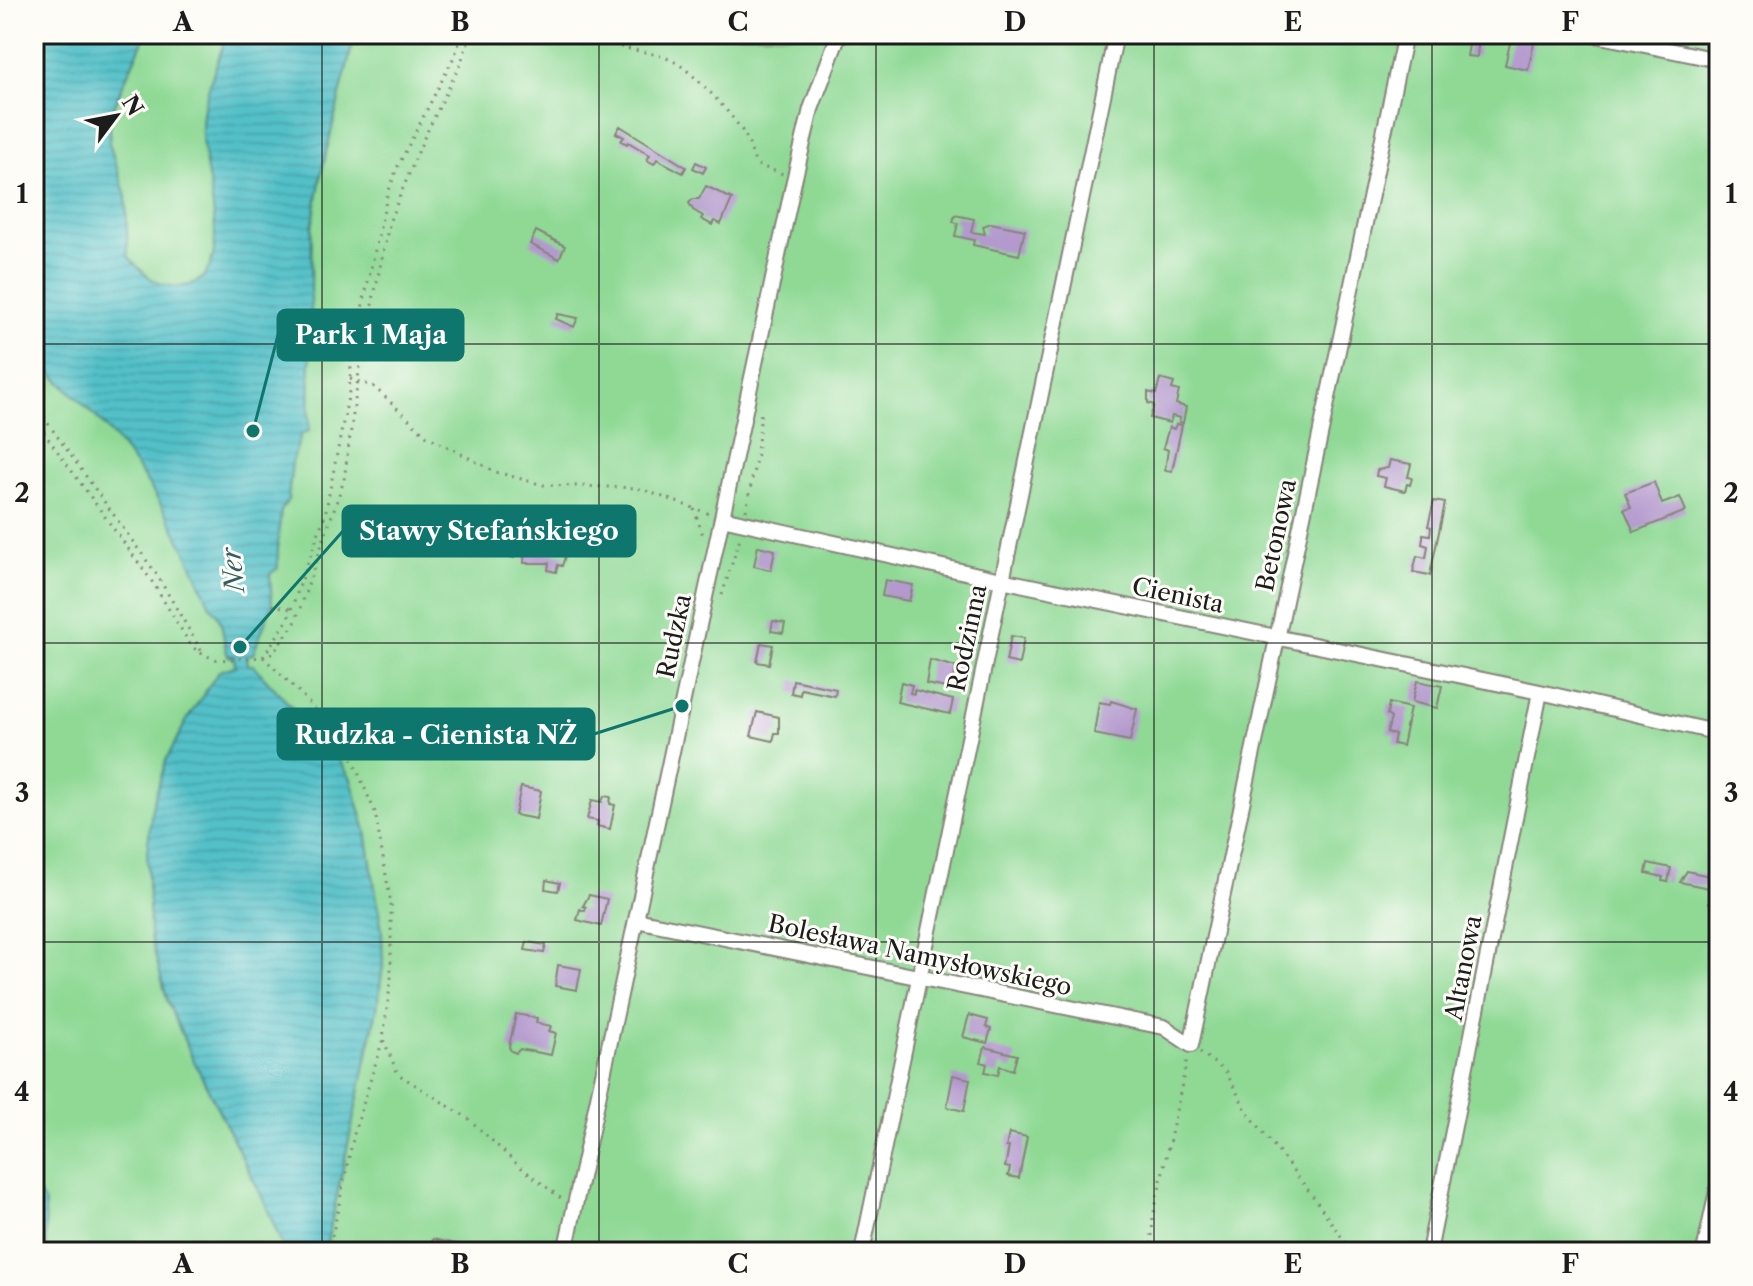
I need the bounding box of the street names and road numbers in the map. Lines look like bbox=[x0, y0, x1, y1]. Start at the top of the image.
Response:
street label: Betonowa bbox=[1250, 476, 1302, 594]
street label: Cienista bbox=[1129, 571, 1227, 619]
street label: Rodzinna bbox=[941, 581, 993, 694]
street label: Rudzka bbox=[651, 591, 697, 681]
street label: Bolesława Namysłowskiego bbox=[766, 909, 1074, 1001]
street label: Altanowa bbox=[1438, 912, 1488, 1024]

